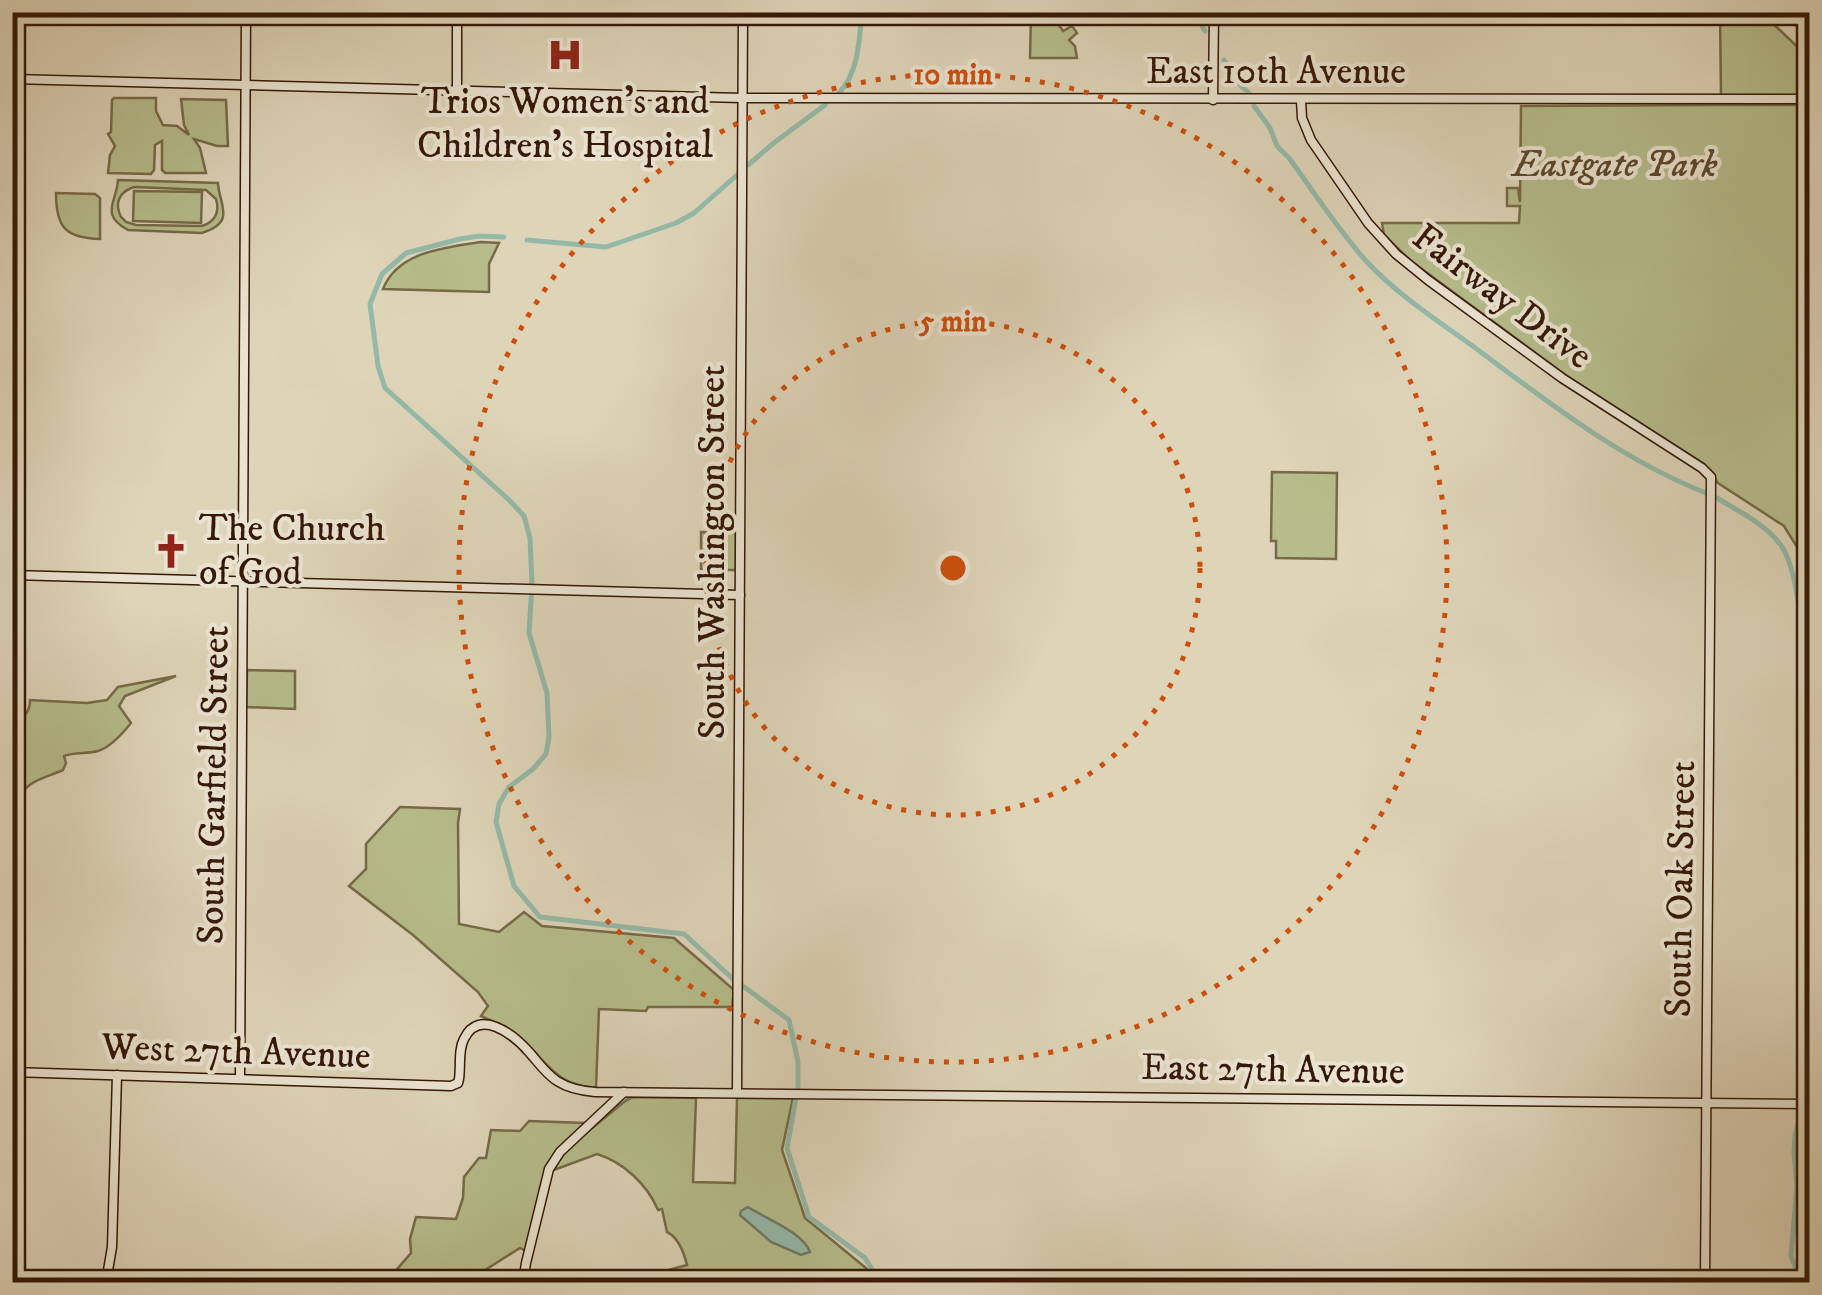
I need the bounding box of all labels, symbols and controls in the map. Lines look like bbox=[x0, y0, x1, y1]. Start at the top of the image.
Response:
hospital icon: Trios Women's and Children's Hospital bbox=[546, 36, 584, 74]
street label: East 10th Avenue bbox=[1146, 48, 1406, 96]
text: 10 min bbox=[913, 57, 993, 94]
place label: Trios Women's and Children's Hospital bbox=[417, 78, 713, 170]
park label: Eastgate Park bbox=[1510, 141, 1718, 189]
street label: Fairway Drive bbox=[1402, 214, 1602, 380]
text: 5 min bbox=[918, 304, 987, 341]
street label: South Washington Street bbox=[689, 365, 737, 740]
place label: The Church of God bbox=[199, 505, 385, 597]
church icon: The Church of God bbox=[152, 532, 190, 570]
centre of rings bbox=[935, 550, 971, 586]
street label: South Garfield Street bbox=[187, 625, 241, 945]
street label: South Oak Street bbox=[1655, 760, 1707, 1018]
street label: West 27th Avenue bbox=[100, 1023, 371, 1081]
street label: East 27th Avenue bbox=[1141, 1044, 1405, 1096]

